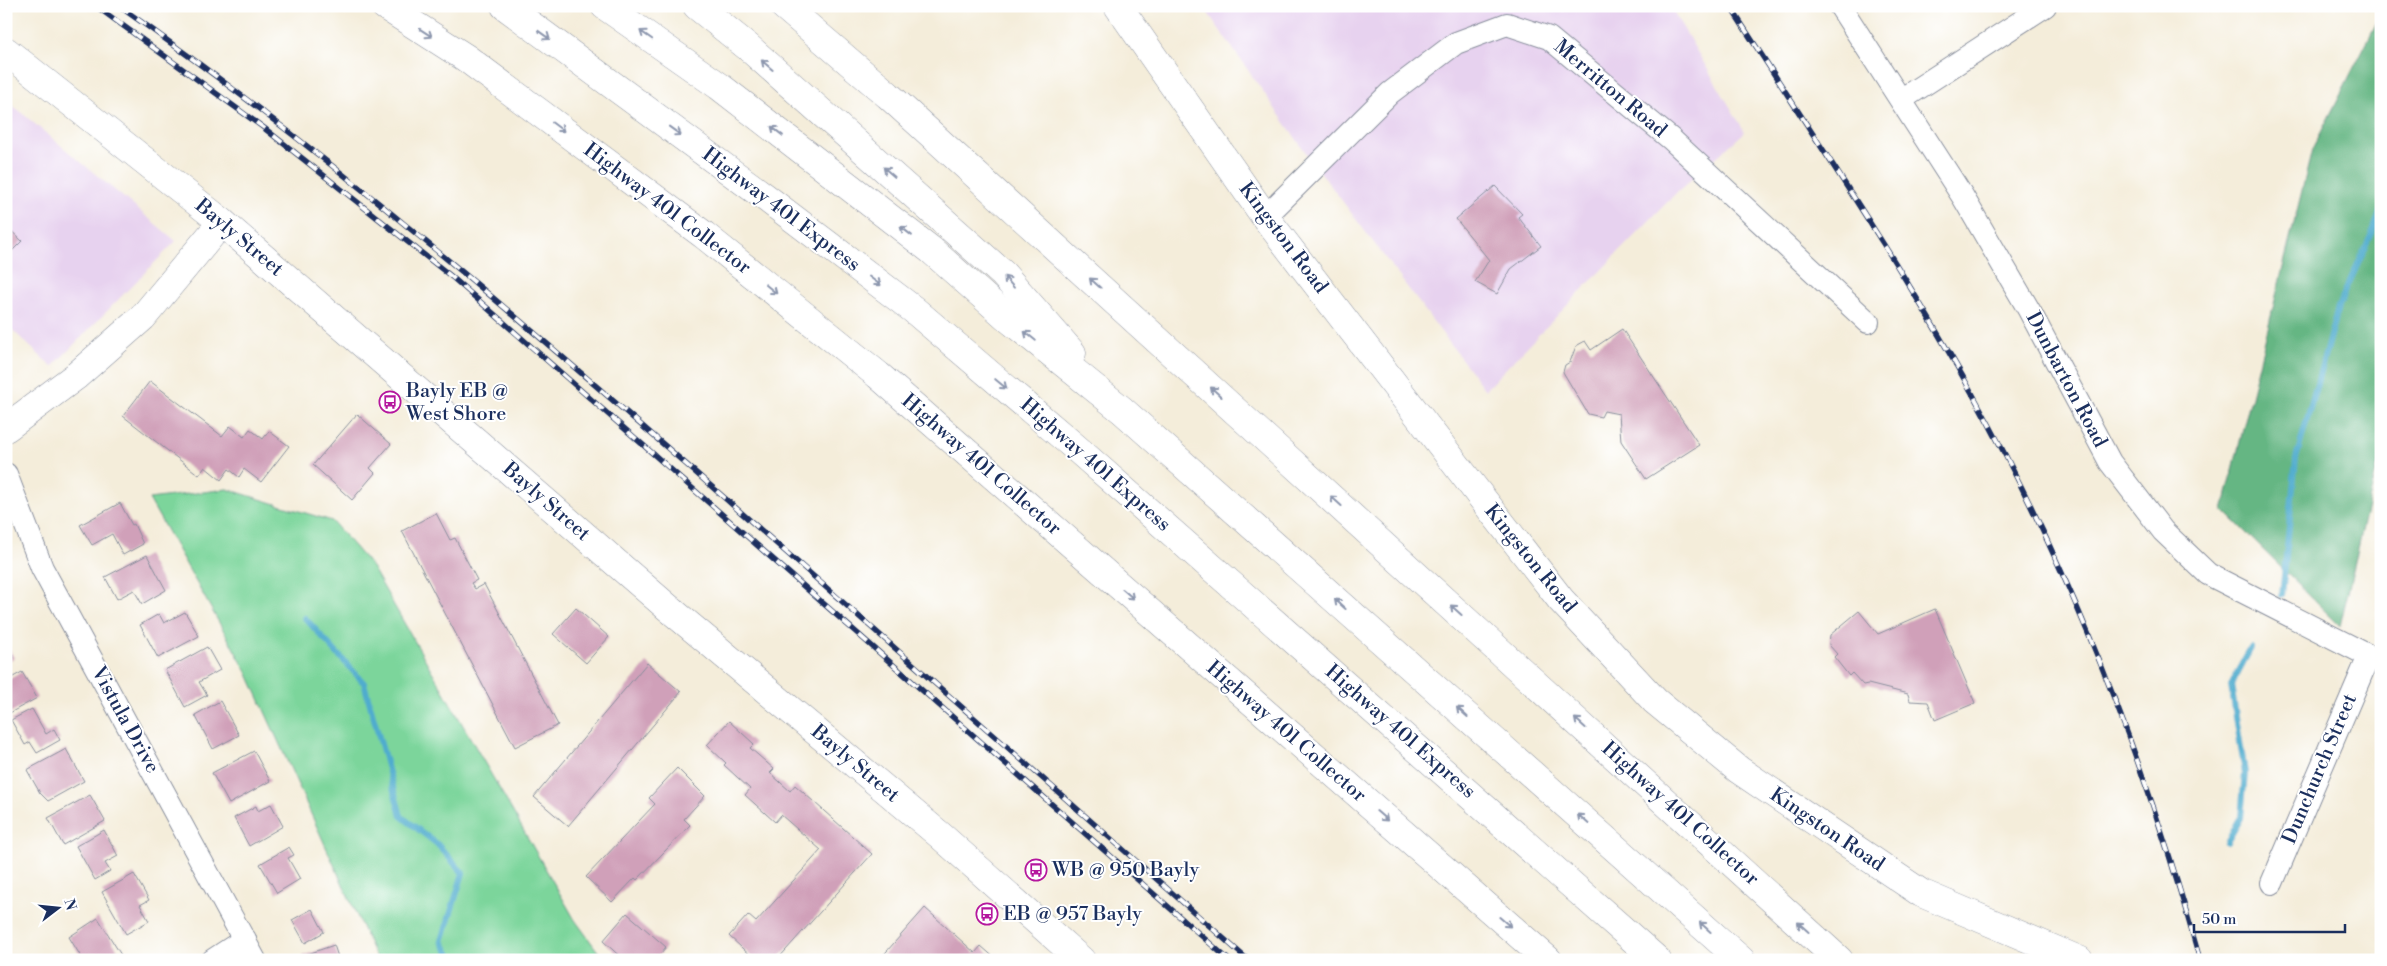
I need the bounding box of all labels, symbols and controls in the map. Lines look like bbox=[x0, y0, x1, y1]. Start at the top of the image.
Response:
one-way arrow bbox=[419, 27, 433, 38]
one-way arrow bbox=[537, 30, 551, 40]
one-way arrow bbox=[640, 30, 654, 40]
street label: Merritton Road bbox=[1548, 34, 1672, 144]
one-way arrow bbox=[761, 59, 774, 70]
one-way arrow bbox=[551, 122, 565, 132]
one-way arrow bbox=[668, 126, 682, 136]
one-way arrow bbox=[771, 126, 784, 137]
street label: Highway 401 Collector bbox=[578, 138, 756, 280]
street label: Highway 401 Express bbox=[697, 142, 865, 278]
one-way arrow bbox=[883, 166, 896, 178]
street label: Kingston Road bbox=[1233, 177, 1333, 299]
street label: Bayly Street bbox=[189, 193, 288, 282]
one-way arrow bbox=[900, 225, 913, 236]
one-way arrow bbox=[868, 275, 881, 286]
one-way arrow bbox=[1003, 275, 1015, 288]
one-way arrow bbox=[1089, 277, 1102, 289]
one-way arrow bbox=[764, 284, 777, 295]
street label: Dunbarton Road bbox=[2020, 308, 2113, 453]
one-way arrow bbox=[1024, 330, 1037, 341]
one-way arrow bbox=[994, 378, 1007, 389]
place label: Bayly EB @ West Shore bbox=[405, 379, 508, 427]
one-way arrow bbox=[1209, 386, 1222, 398]
street label: Highway 401 Collector bbox=[896, 389, 1066, 541]
bus stop icon: Bayly EB @ West Shore bbox=[378, 390, 402, 414]
street label: Highway 401 Express bbox=[1015, 393, 1175, 537]
street label: Bayly Street bbox=[496, 457, 595, 547]
one-way arrow bbox=[1330, 495, 1343, 507]
street label: Kingston Road bbox=[1478, 499, 1582, 619]
one-way arrow bbox=[1121, 588, 1134, 600]
one-way arrow bbox=[1334, 598, 1347, 609]
one-way arrow bbox=[1450, 604, 1463, 616]
street label: Highway 401 Collector bbox=[1201, 656, 1371, 808]
street label: Highway 401 Express bbox=[1320, 660, 1480, 804]
street label: Vistula Drive bbox=[85, 661, 165, 778]
street label: Dunchurch Street bbox=[2277, 690, 2363, 848]
one-way arrow bbox=[1455, 706, 1468, 717]
one-way arrow bbox=[1573, 717, 1586, 728]
street label: Bayly Street bbox=[805, 719, 904, 808]
street label: Highway 401 Collector bbox=[1596, 737, 1764, 892]
street label: Kingston Road bbox=[1765, 782, 1890, 878]
one-way arrow bbox=[1376, 810, 1389, 821]
one-way arrow bbox=[1577, 814, 1590, 825]
bus stop icon: WB @ 950 Bayly bbox=[1024, 858, 1048, 882]
place label: WB @ 950 Bayly bbox=[1051, 858, 1199, 883]
north arrow bbox=[32, 884, 82, 934]
text: N bbox=[59, 897, 80, 912]
scale bar bbox=[2194, 901, 2346, 933]
bus stop icon: EB @ 957 Bayly bbox=[975, 902, 999, 926]
place label: EB @ 957 Bayly bbox=[1003, 902, 1142, 927]
text: 50 m bbox=[2202, 910, 2236, 929]
one-way arrow bbox=[1498, 917, 1511, 928]
one-way arrow bbox=[1796, 921, 1809, 933]
one-way arrow bbox=[1698, 922, 1711, 933]

